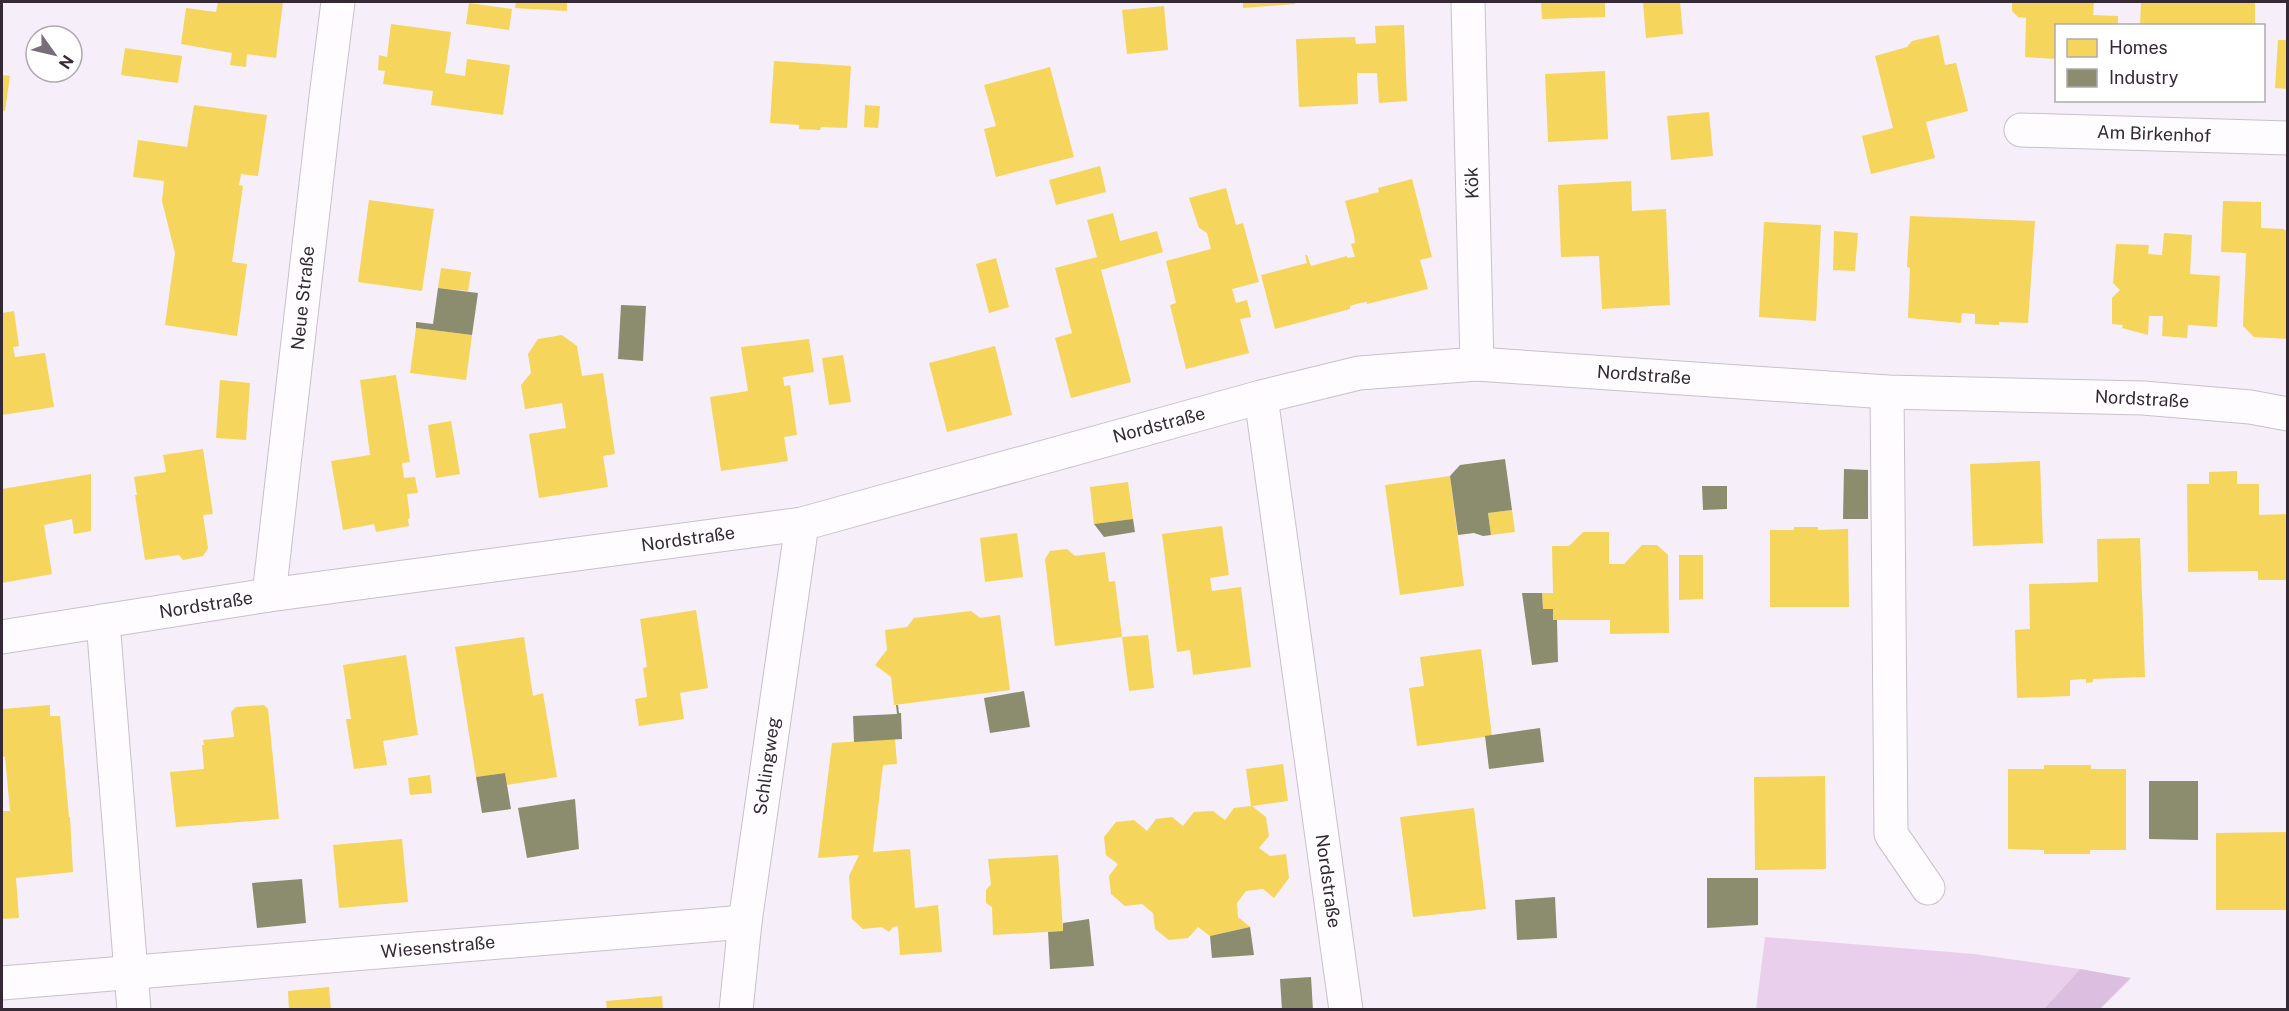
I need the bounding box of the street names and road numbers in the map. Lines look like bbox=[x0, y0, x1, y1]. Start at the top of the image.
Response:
street label: Am Birkenhof bbox=[2097, 121, 2211, 146]
street label: Kök bbox=[1460, 167, 1483, 199]
street label: Neue Straße bbox=[287, 245, 318, 351]
street label: Nordstraße bbox=[1596, 361, 1692, 388]
street label: Nordstraße bbox=[2094, 386, 2190, 411]
street label: Nordstraße bbox=[1110, 402, 1207, 447]
street label: Nordstraße bbox=[640, 522, 736, 555]
street label: Nordstraße bbox=[158, 587, 254, 622]
street label: Schlingweg bbox=[749, 716, 784, 816]
street label: Nordstraße bbox=[1312, 833, 1345, 929]
street label: Wiesenstraße bbox=[380, 931, 496, 962]

